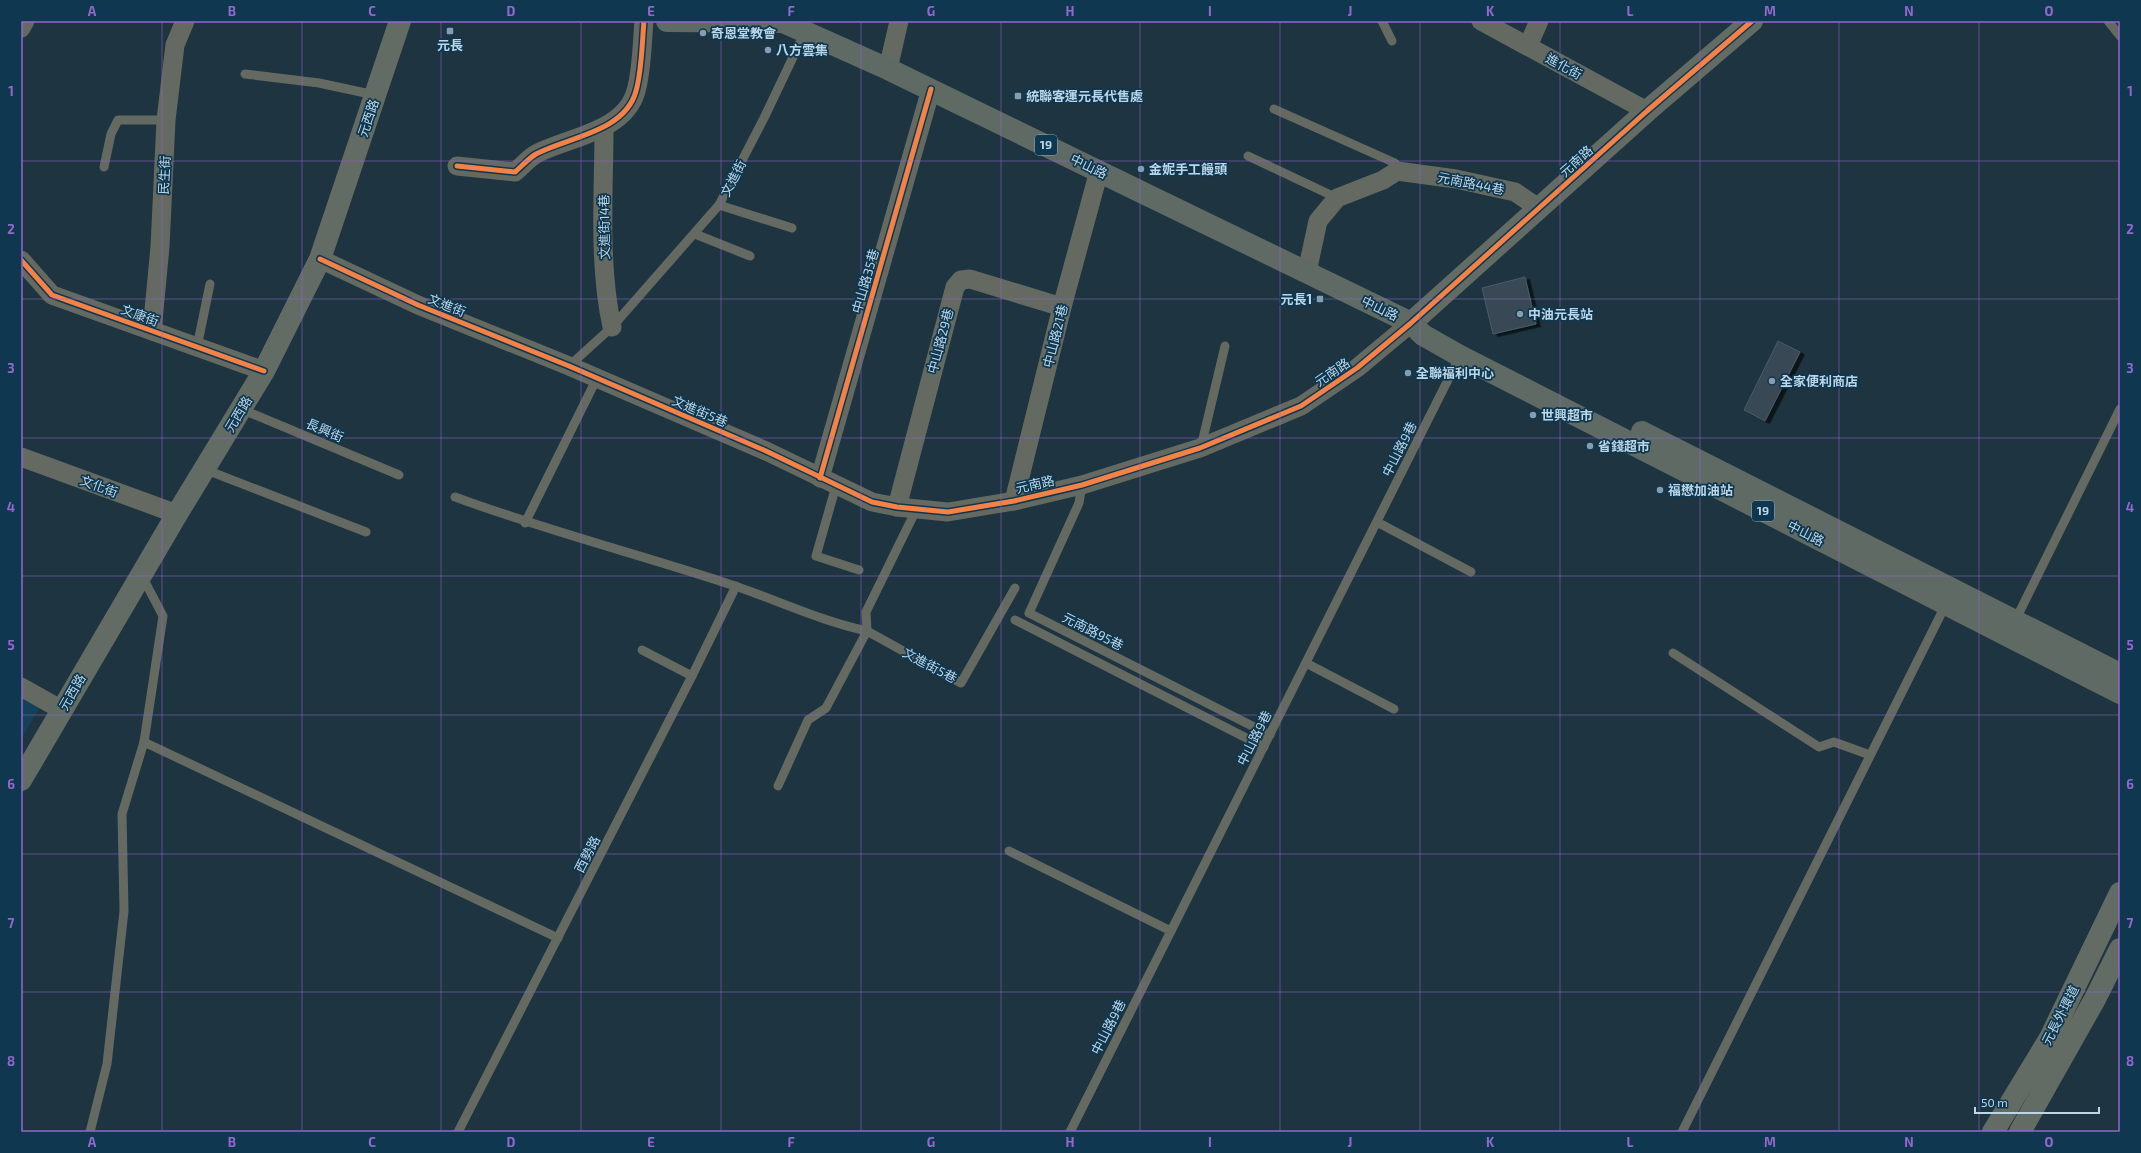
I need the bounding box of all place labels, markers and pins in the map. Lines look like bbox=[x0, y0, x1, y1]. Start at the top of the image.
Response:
place label: 奇恩堂教會 bbox=[711, 25, 777, 41]
marker: 元長 bbox=[445, 26, 455, 36]
marker: 奇恩堂教會 bbox=[698, 28, 708, 38]
place label: 元長 bbox=[437, 37, 463, 53]
place label: 八方雲集 bbox=[776, 42, 828, 58]
marker: 八方雲集 bbox=[763, 45, 773, 55]
place label: 統聯客運元長代售處 bbox=[1026, 88, 1143, 104]
marker: 統聯客運元長代售處 bbox=[1013, 91, 1023, 101]
place label: 金妮手工饅頭 bbox=[1149, 161, 1228, 177]
marker: 金妮手工饅頭 bbox=[1136, 164, 1146, 174]
place label: 元長1 bbox=[1280, 291, 1312, 307]
marker: 元長1 bbox=[1315, 294, 1325, 304]
place label: 中油元長站 bbox=[1528, 306, 1593, 322]
marker: 中油元長站 bbox=[1515, 309, 1525, 319]
place label: 全聯福利中心 bbox=[1416, 365, 1494, 381]
marker: 全聯福利中心 bbox=[1403, 368, 1413, 378]
place label: 全家便利商店 bbox=[1780, 373, 1858, 389]
marker: 全家便利商店 bbox=[1767, 376, 1777, 386]
place label: 世興超市 bbox=[1541, 407, 1593, 423]
marker: 世興超市 bbox=[1528, 410, 1538, 420]
place label: 省錢超市 bbox=[1598, 438, 1650, 454]
marker: 省錢超市 bbox=[1585, 441, 1595, 451]
place label: 福懋加油站 bbox=[1668, 482, 1733, 498]
marker: 福懋加油站 bbox=[1655, 485, 1665, 495]

